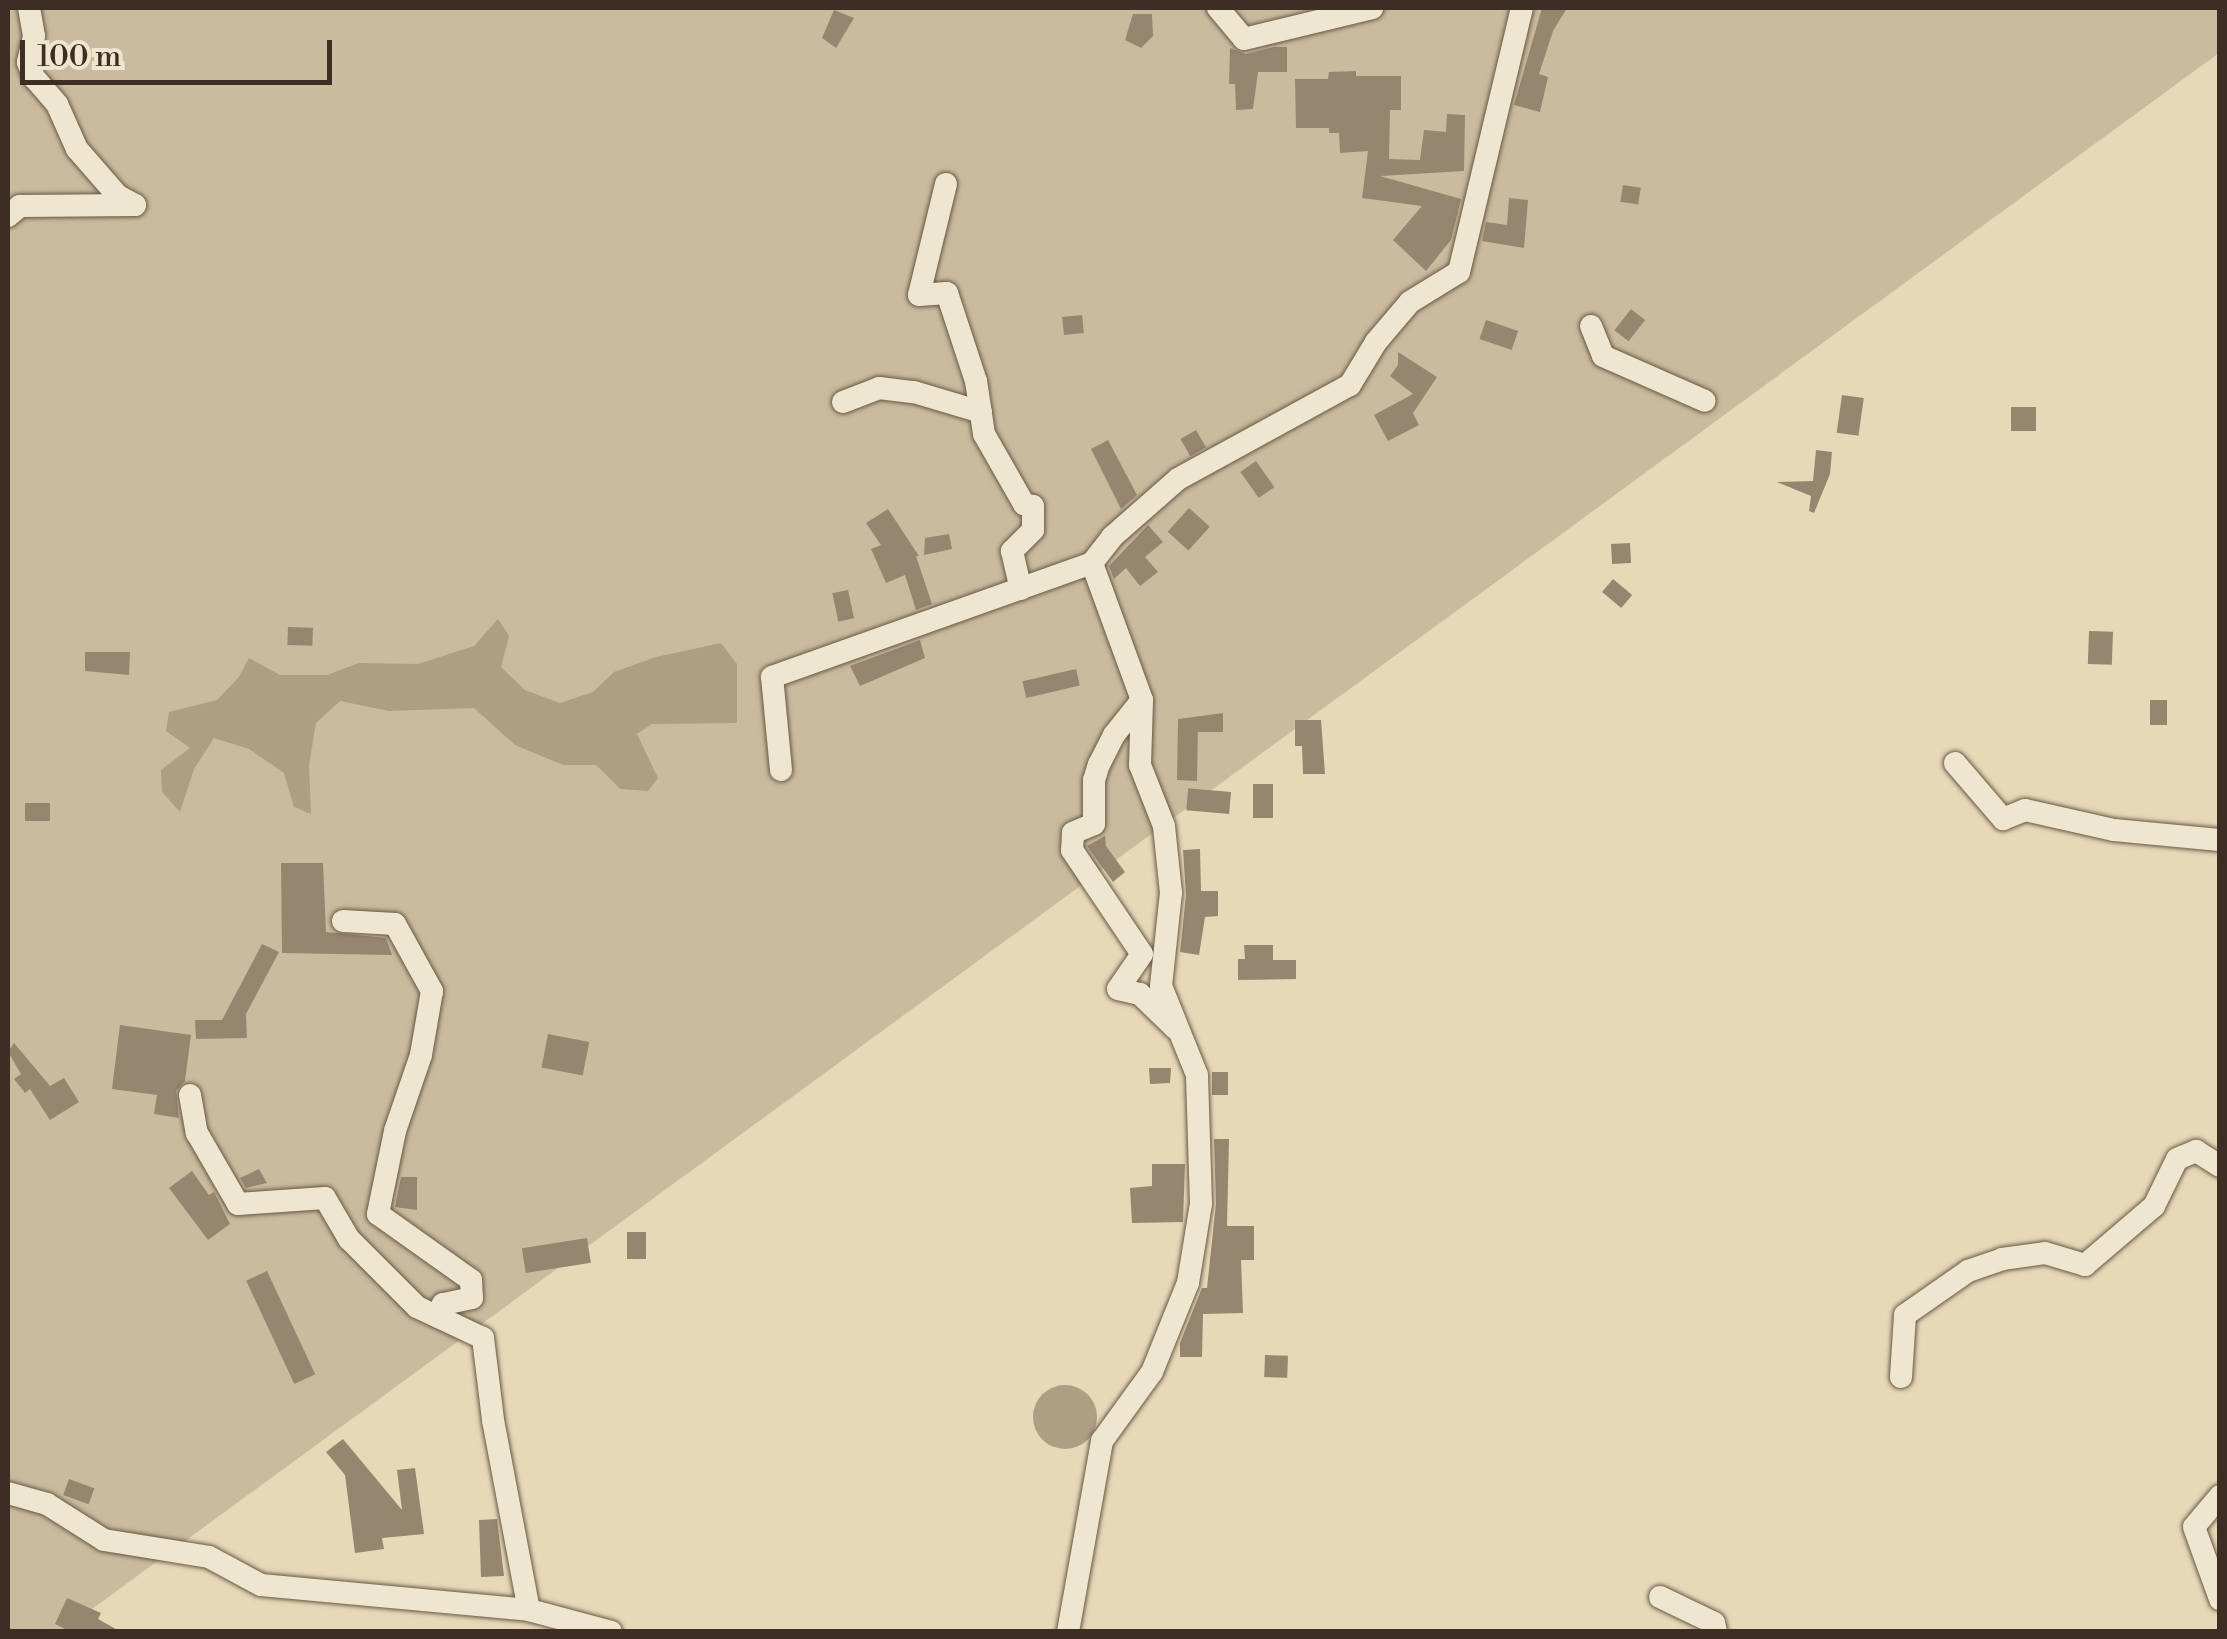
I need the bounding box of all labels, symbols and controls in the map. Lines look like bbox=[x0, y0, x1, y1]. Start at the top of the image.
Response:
scale bar bbox=[25, 20, 338, 82]
text: 100 m bbox=[37, 38, 121, 76]

